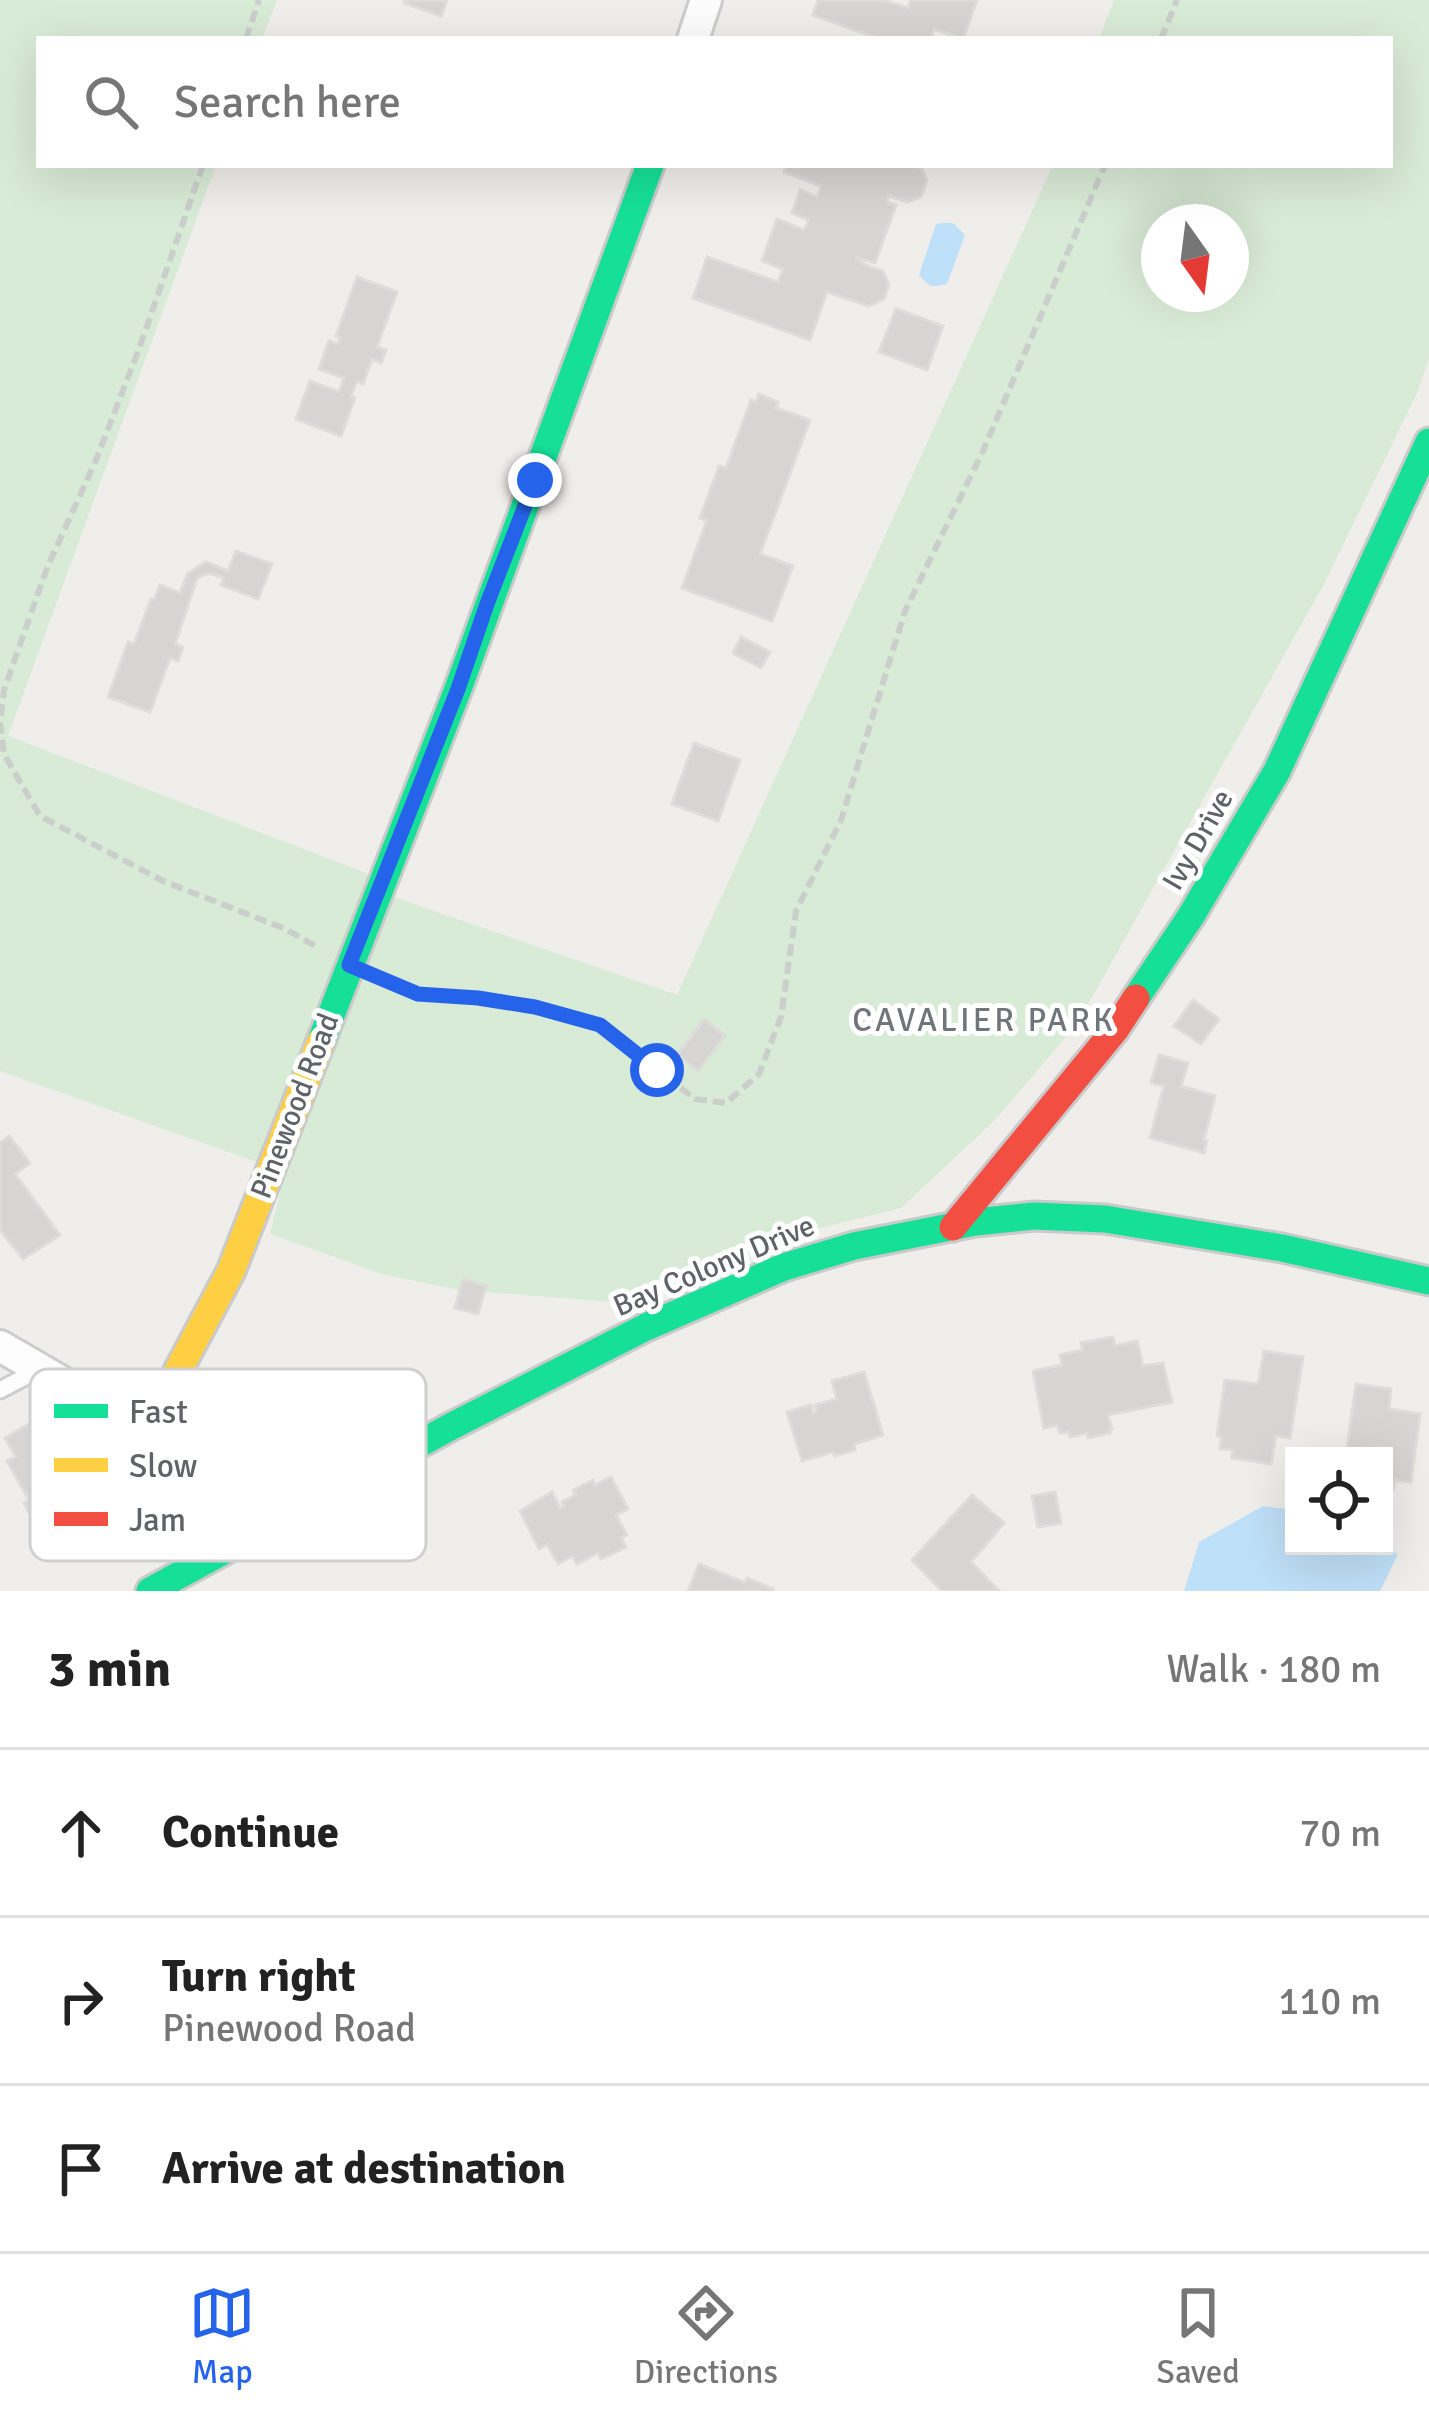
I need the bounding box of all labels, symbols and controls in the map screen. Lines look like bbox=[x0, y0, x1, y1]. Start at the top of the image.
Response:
search box bbox=[36, 36, 1393, 168]
icon: search bbox=[78, 69, 144, 135]
text: Search here bbox=[174, 75, 401, 130]
north arrow bbox=[1141, 204, 1249, 312]
route end bbox=[508, 453, 562, 507]
street label: Ivy Drive bbox=[1154, 783, 1242, 897]
district label: CAVALIER PARK bbox=[852, 1000, 1116, 1041]
street label: Pinewood Road bbox=[243, 1008, 347, 1204]
route start bbox=[630, 1043, 684, 1097]
street label: Bay Colony Drive bbox=[608, 1207, 820, 1325]
legend bbox=[30, 1369, 426, 1561]
text: Fast bbox=[129, 1392, 188, 1433]
text: Slow bbox=[129, 1446, 198, 1487]
map controls bbox=[1285, 1447, 1393, 1555]
button: locate bbox=[1285, 1447, 1393, 1555]
text: Jam bbox=[129, 1500, 186, 1541]
text: 3 min bbox=[48, 1638, 171, 1701]
text: Walk · 180 m bbox=[1167, 1645, 1381, 1693]
icon: ahead bbox=[48, 1800, 114, 1866]
text: Continue bbox=[162, 1805, 339, 1860]
text: 70 m bbox=[1299, 1809, 1381, 1857]
text: Turn right bbox=[162, 1949, 356, 2004]
icon: right bbox=[48, 1968, 114, 2034]
text: 110 m bbox=[1278, 1977, 1381, 2025]
text: Pinewood Road bbox=[162, 2004, 416, 2052]
icon: arrive bbox=[48, 2136, 114, 2202]
text: Arrive at destination bbox=[162, 2141, 566, 2196]
tab: Map bbox=[189, 2280, 255, 2393]
tab: Directions bbox=[634, 2280, 778, 2393]
tab: Saved bbox=[1157, 2280, 1240, 2393]

